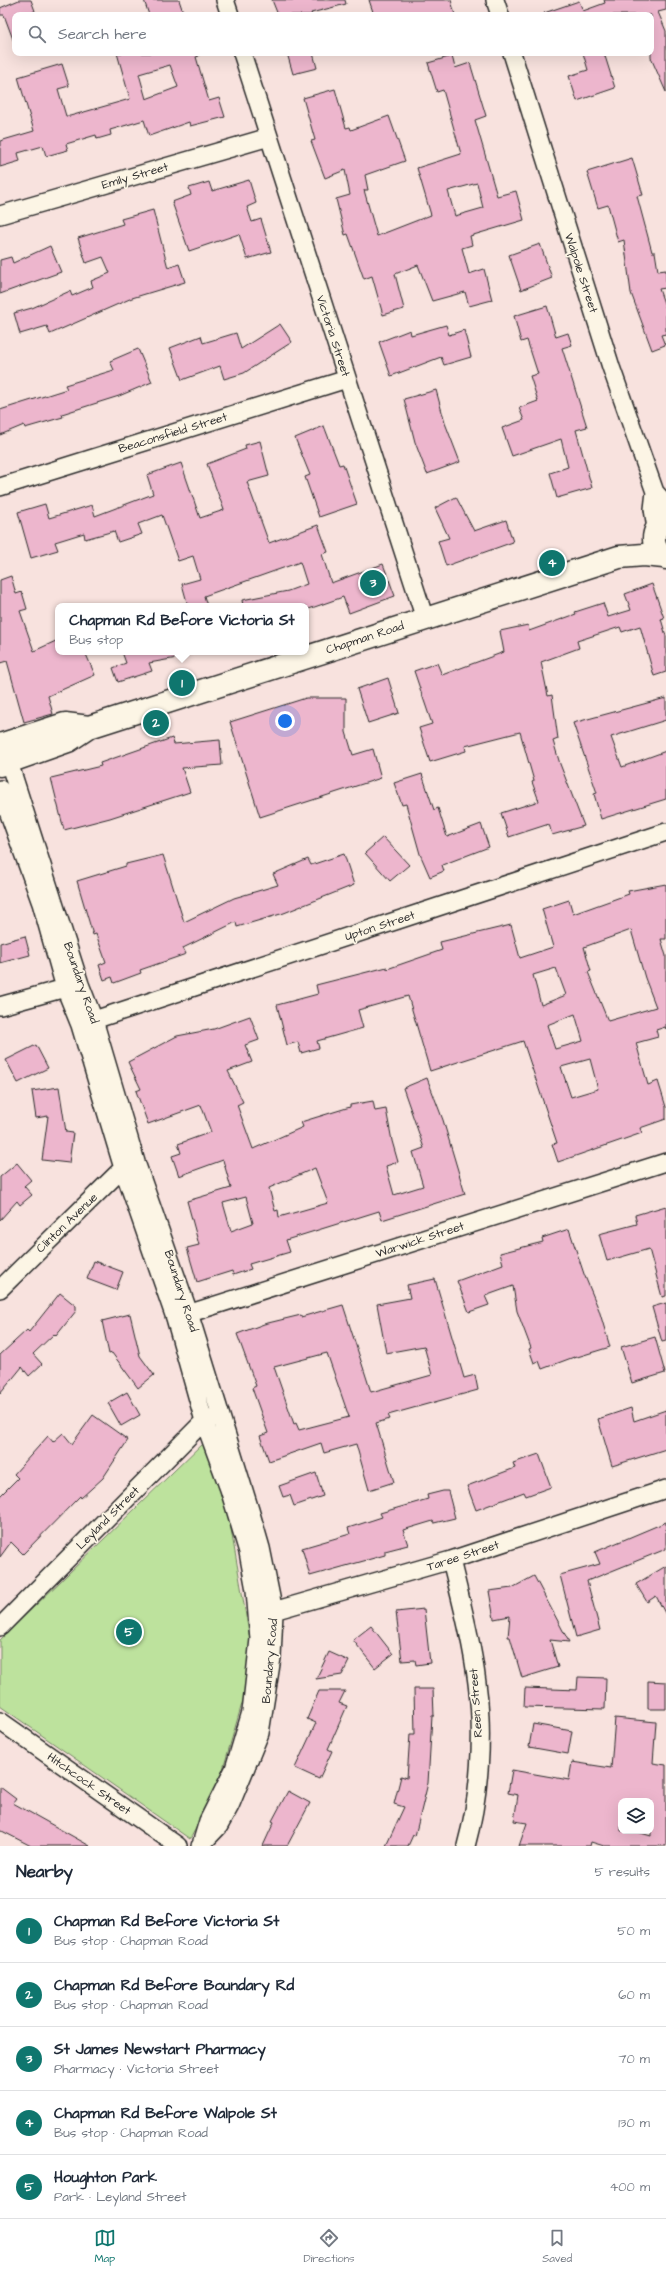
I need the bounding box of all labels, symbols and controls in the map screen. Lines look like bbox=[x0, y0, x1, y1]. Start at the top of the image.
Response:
search box bbox=[12, 12, 654, 56]
icon: search bbox=[26, 23, 48, 45]
text: Search here bbox=[58, 24, 147, 45]
street label: Emily Street bbox=[100, 158, 171, 195]
street label: Walpole Street bbox=[560, 231, 602, 315]
street label: Victoria Street bbox=[312, 293, 354, 379]
street label: Beaconsfield Street bbox=[117, 408, 230, 458]
pin: 4 bbox=[539, 548, 565, 578]
pin: 3 bbox=[360, 568, 386, 598]
popup bbox=[55, 603, 309, 655]
text: Chapman Rd Before Victoria St bbox=[69, 610, 295, 631]
street label: Chapman Road bbox=[324, 617, 406, 659]
text: Bus stop bbox=[69, 631, 123, 649]
pin: 1 bbox=[169, 668, 195, 698]
pin: 2 bbox=[143, 708, 169, 738]
your location bbox=[275, 711, 295, 731]
street label: Upton Street bbox=[343, 907, 417, 945]
street label: Boundary Road bbox=[58, 940, 103, 1026]
street label: Clinton Avenue bbox=[32, 1189, 102, 1257]
street label: Warwick Street bbox=[373, 1218, 467, 1262]
street label: Boundary Road bbox=[159, 1248, 202, 1334]
street label: Leyland Street bbox=[73, 1482, 144, 1554]
street label: Taree Street bbox=[425, 1536, 501, 1576]
pin: 5 bbox=[116, 1617, 142, 1647]
street label: Boundary Road bbox=[258, 1618, 283, 1704]
street label: Reen Street bbox=[465, 1668, 487, 1738]
street label: Hitchcock Street bbox=[44, 1749, 134, 1819]
map controls bbox=[618, 1798, 654, 1834]
button: layers bbox=[618, 1798, 654, 1834]
text: Nearby bbox=[16, 1860, 73, 1884]
text: 5 results bbox=[594, 1863, 650, 1881]
text: Chapman Rd Before Victoria St bbox=[54, 1911, 279, 1932]
text: 1 bbox=[28, 1922, 30, 1940]
text: 50 m bbox=[617, 1922, 650, 1940]
text: Bus stop · Chapman Road bbox=[54, 1932, 208, 1950]
text: Chapman Rd Before Boundary Rd bbox=[54, 1975, 294, 1996]
text: 2 bbox=[25, 1986, 33, 2004]
text: 60 m bbox=[618, 1986, 650, 2004]
text: Bus stop · Chapman Road bbox=[54, 1996, 208, 2014]
text: St James Newstart Pharmacy bbox=[54, 2039, 266, 2060]
text: 3 bbox=[26, 2050, 32, 2068]
text: 70 m bbox=[618, 2050, 650, 2068]
text: Pharmacy · Victoria Street bbox=[54, 2060, 219, 2078]
text: Chapman Rd Before Walpole St bbox=[54, 2103, 277, 2124]
text: 4 bbox=[25, 2114, 33, 2132]
text: 130 m bbox=[618, 2114, 650, 2132]
text: Bus stop · Chapman Road bbox=[54, 2124, 208, 2142]
text: Houghton Park bbox=[54, 2167, 157, 2188]
text: 5 bbox=[24, 2178, 34, 2196]
text: 400 m bbox=[609, 2178, 650, 2196]
text: Park · Leyland Street bbox=[54, 2188, 187, 2206]
tab: Map bbox=[94, 2227, 116, 2266]
tab: Directions bbox=[303, 2227, 355, 2266]
tab: Saved bbox=[542, 2227, 572, 2266]

